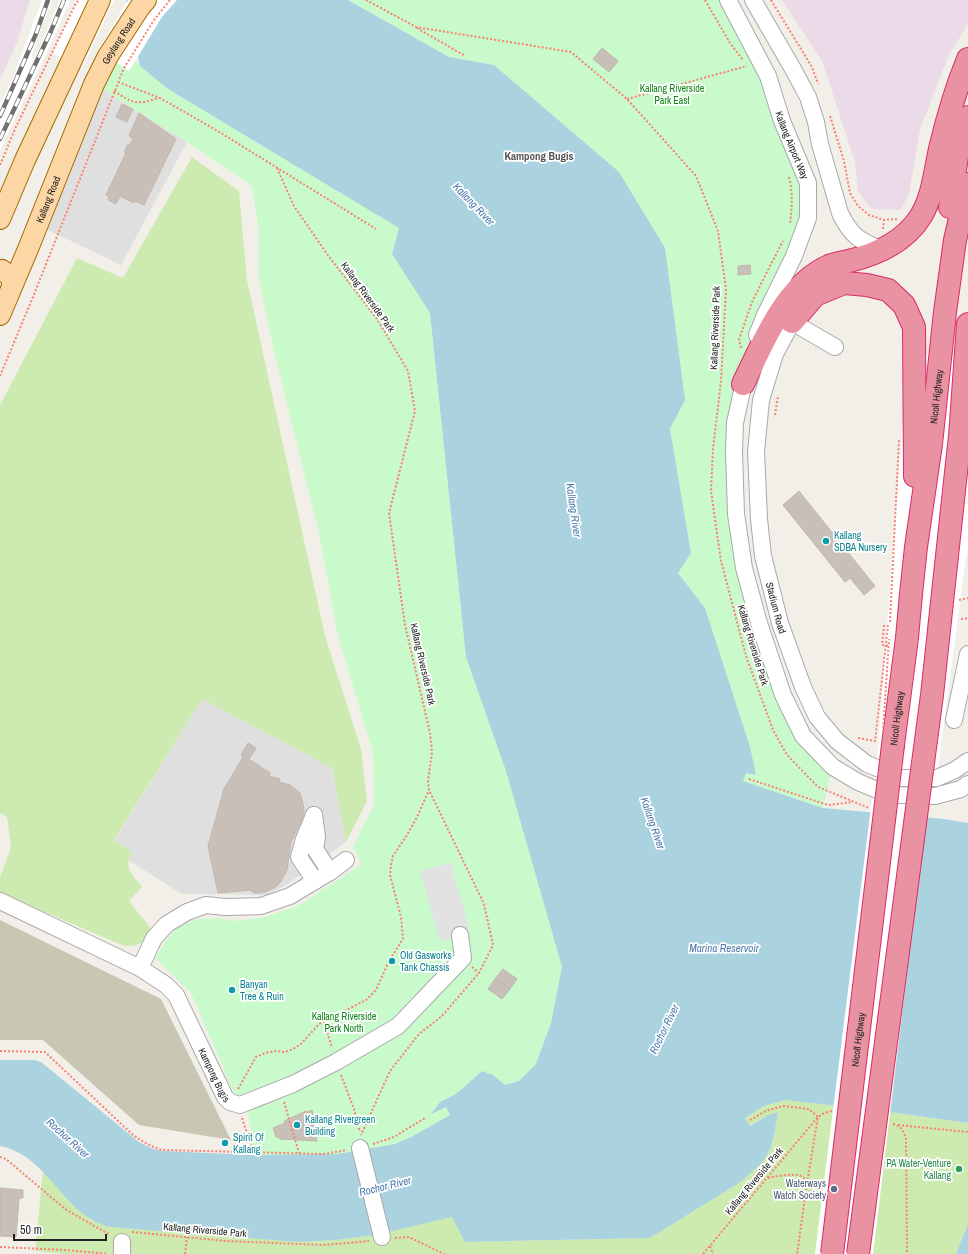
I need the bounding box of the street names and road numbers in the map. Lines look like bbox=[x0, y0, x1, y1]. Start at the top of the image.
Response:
street label: Geylang Road bbox=[99, 15, 138, 66]
street label: Kallang Airport Way bbox=[773, 109, 812, 182]
street label: Kallang Road bbox=[33, 174, 63, 225]
street label: Kallang Riverside Park bbox=[338, 259, 398, 335]
street label: Kallang Riverside Park bbox=[707, 285, 723, 370]
street label: Nicoll Highway bbox=[927, 368, 945, 425]
street label: Stadium Road bbox=[763, 581, 790, 635]
street label: Kallang Riverside Park bbox=[735, 603, 772, 688]
street label: Kallang Riverside Park bbox=[407, 622, 439, 707]
street label: Nicoll Highway bbox=[887, 689, 907, 746]
street label: Nicoll Highway bbox=[848, 1011, 868, 1067]
street label: Kampong Bugis bbox=[196, 1046, 233, 1105]
street label: Kallang Riverside Park bbox=[722, 1144, 787, 1217]
street label: Kallang Riverside Park bbox=[163, 1220, 248, 1240]

